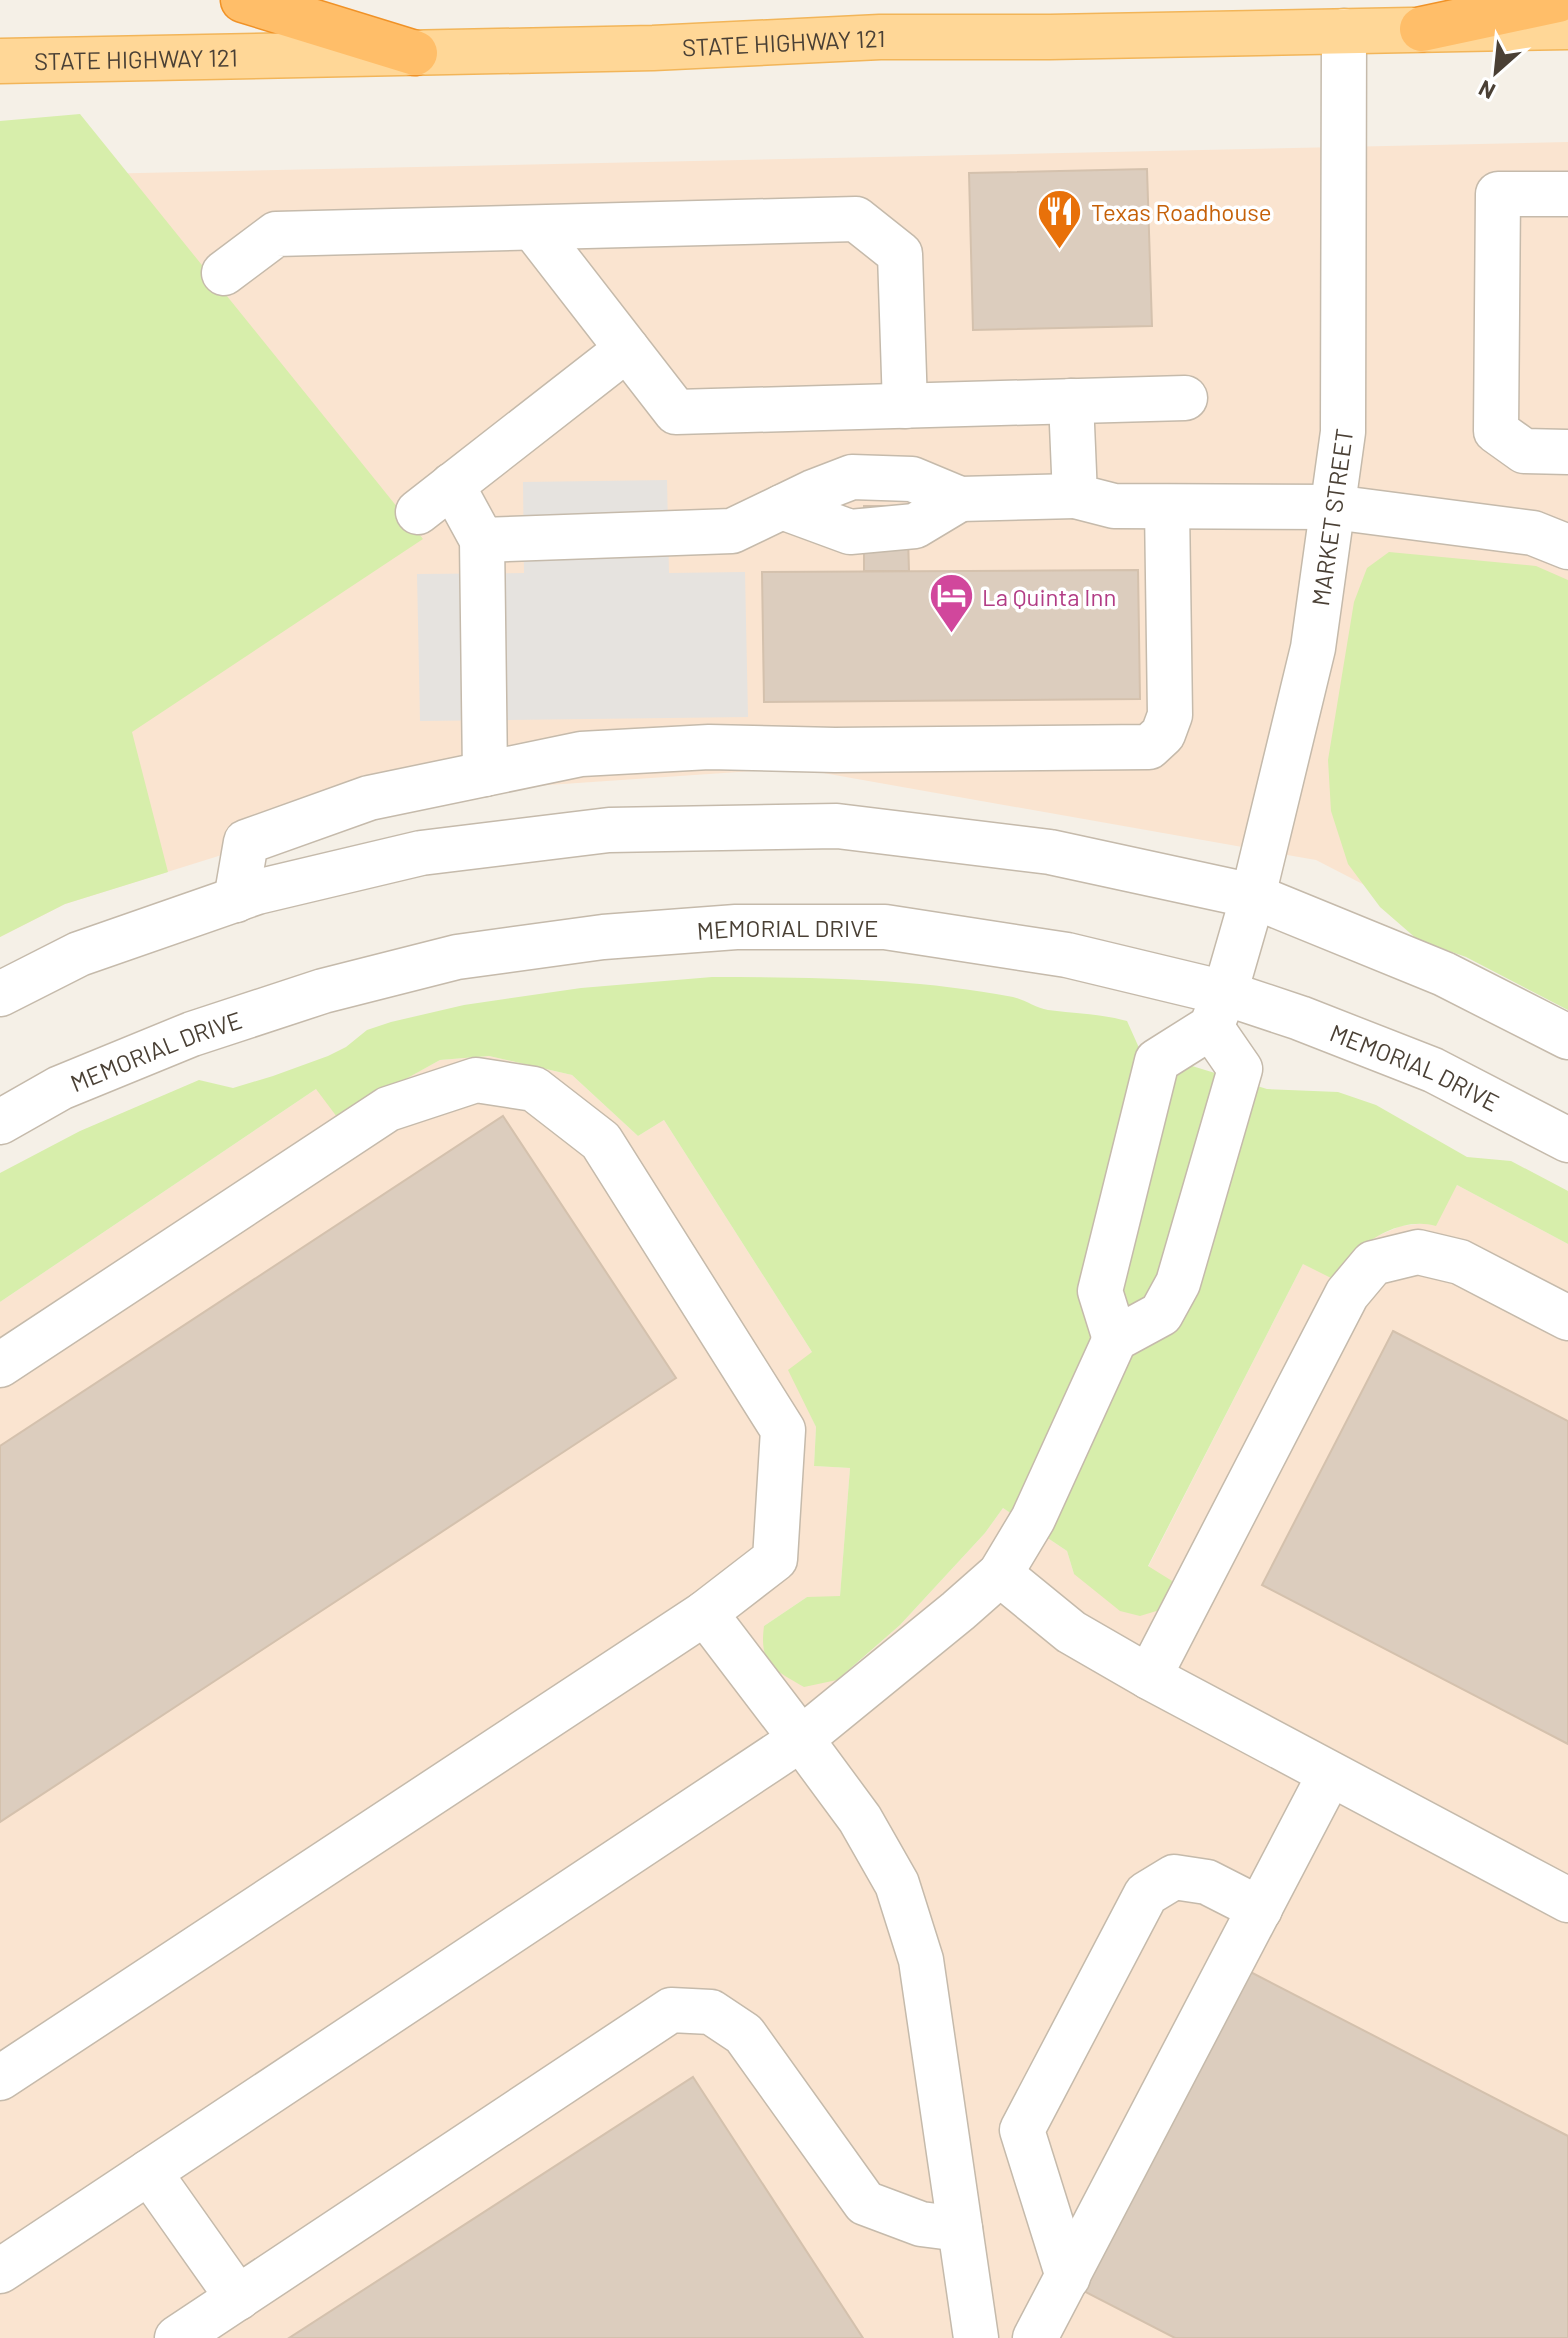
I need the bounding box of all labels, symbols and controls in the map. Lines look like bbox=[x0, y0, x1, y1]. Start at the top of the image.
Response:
street label: STATE HIGHWAY 121 bbox=[681, 23, 885, 61]
north arrow bbox=[1456, 32, 1536, 112]
street label: STATE HIGHWAY 121 bbox=[34, 42, 238, 75]
text: N bbox=[1474, 76, 1499, 106]
restaurant icon: Texas Roadhouse bbox=[1036, 187, 1084, 250]
place label: Texas Roadhouse bbox=[1091, 197, 1272, 226]
street label: MARKET STREET bbox=[1305, 427, 1358, 608]
hotel icon: La Quinta Inn bbox=[927, 572, 975, 635]
place label: La Quinta Inn bbox=[982, 582, 1116, 611]
street label: MEMORIAL DRIVE bbox=[696, 913, 878, 944]
street label: MEMORIAL DRIVE bbox=[66, 1004, 245, 1097]
street label: MEMORIAL DRIVE bbox=[1326, 1017, 1504, 1116]

